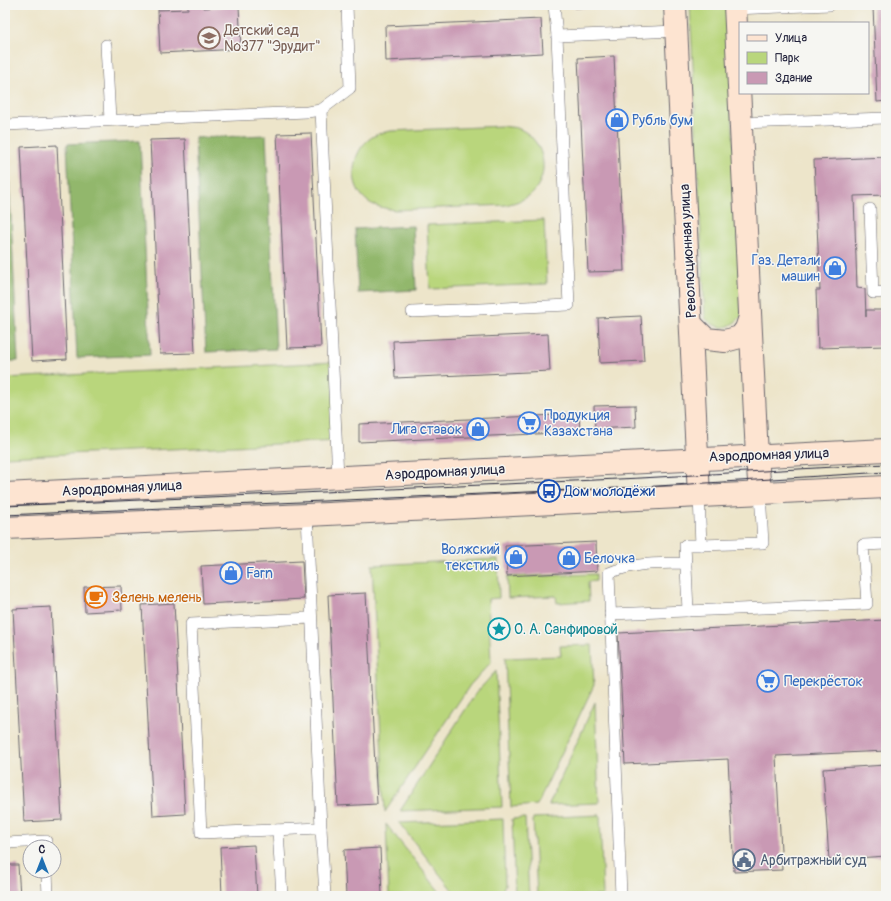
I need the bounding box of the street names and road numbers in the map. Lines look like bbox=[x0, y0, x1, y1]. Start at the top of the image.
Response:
street label: Революционная улица bbox=[676, 184, 700, 318]
street label: Аэродромная улица bbox=[709, 444, 829, 466]
street label: Аэродромная улица bbox=[384, 460, 506, 484]
street label: Аэродромная улица bbox=[61, 476, 183, 500]

